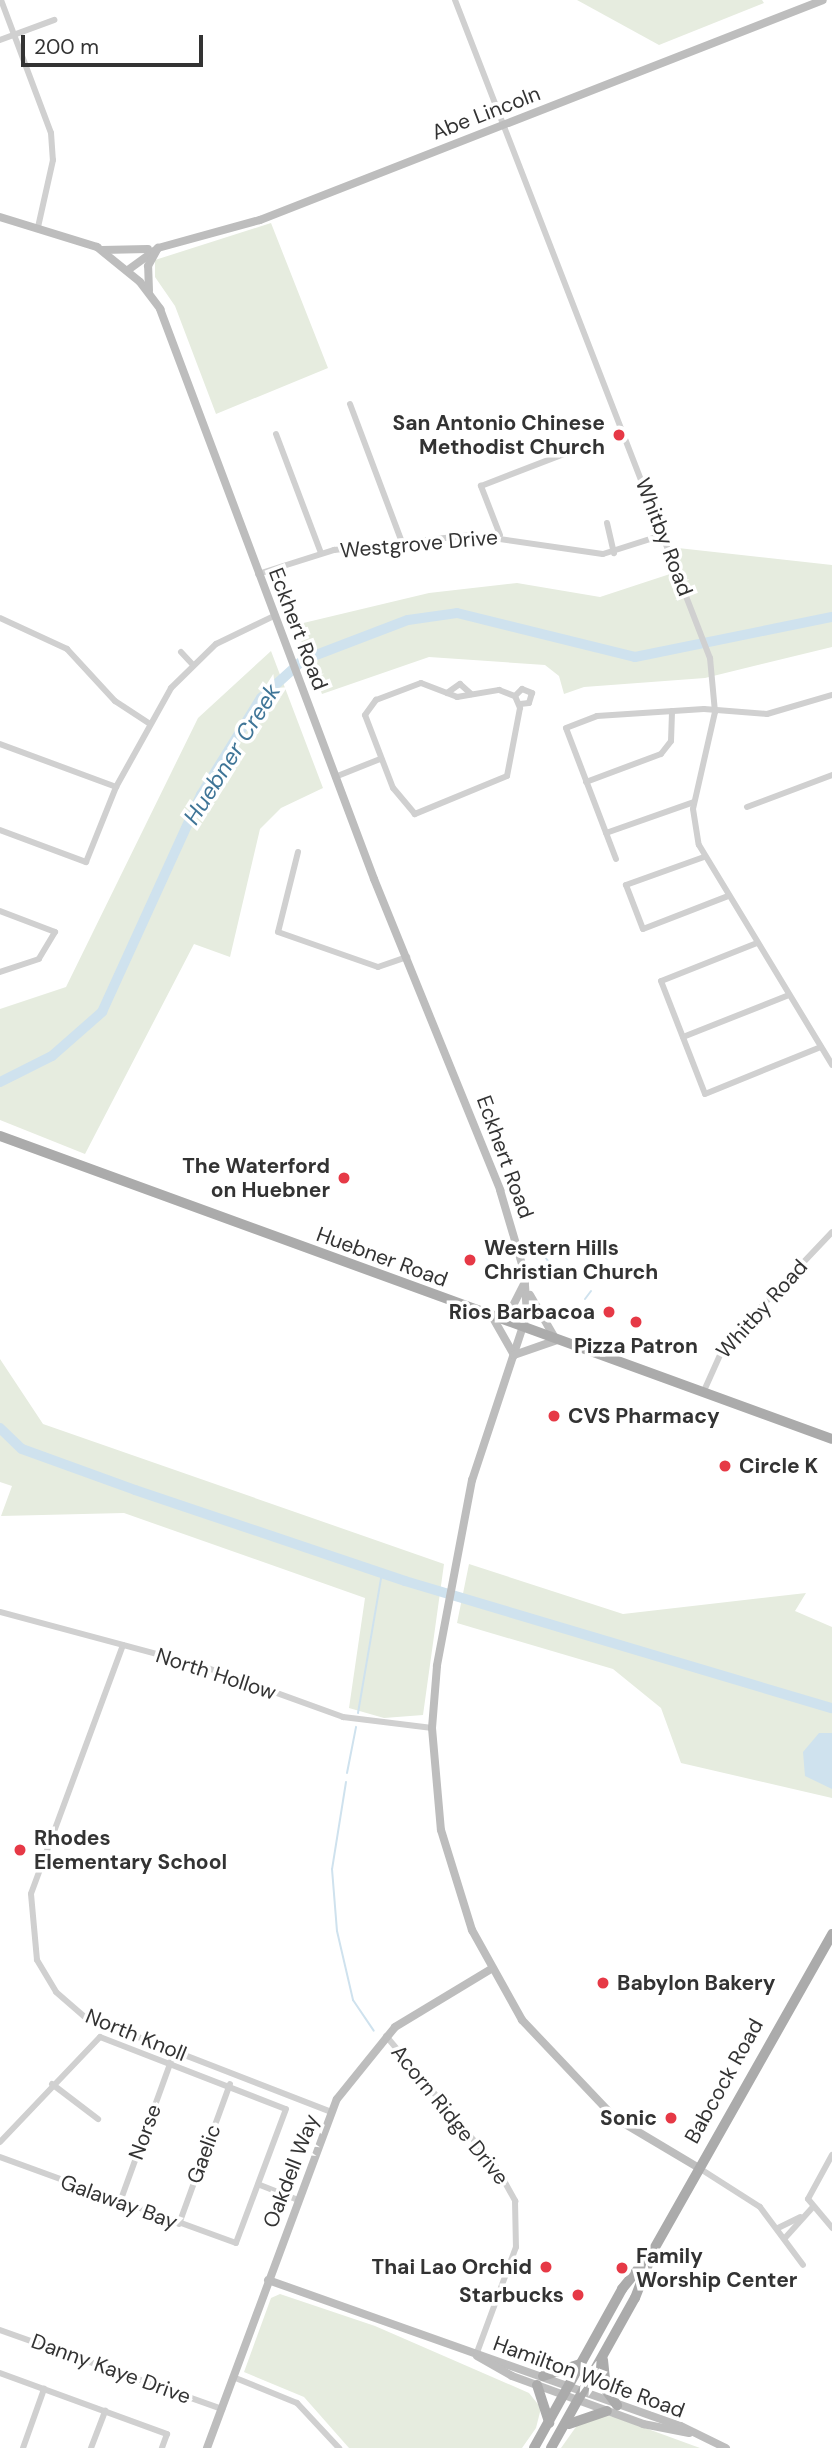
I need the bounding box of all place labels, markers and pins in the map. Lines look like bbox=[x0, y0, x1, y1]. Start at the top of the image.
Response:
place label: San Antonio Chinese Methodist Church bbox=[393, 410, 605, 460]
marker: San Antonio Chinese Methodist Church bbox=[611, 427, 627, 443]
place label: The Waterford on Huebner bbox=[182, 1153, 330, 1203]
marker: The Waterford on Huebner bbox=[336, 1170, 352, 1186]
place label: Western Hills Christian Church bbox=[484, 1235, 658, 1285]
marker: Western Hills Christian Church bbox=[462, 1252, 478, 1268]
place label: Rios Barbacoa bbox=[449, 1299, 595, 1325]
marker: Rios Barbacoa bbox=[601, 1304, 617, 1320]
marker: Pizza Patron bbox=[628, 1314, 644, 1330]
place label: Pizza Patron bbox=[574, 1333, 698, 1359]
place label: CVS Pharmacy bbox=[568, 1403, 720, 1429]
marker: CVS Pharmacy bbox=[546, 1408, 562, 1424]
place label: Circle K bbox=[739, 1453, 818, 1479]
marker: Circle K bbox=[717, 1458, 733, 1474]
place label: Rhodes Elementary School bbox=[34, 1825, 227, 1875]
marker: Rhodes Elementary School bbox=[12, 1842, 28, 1858]
place label: Babylon Bakery bbox=[617, 1970, 775, 1996]
marker: Babylon Bakery bbox=[595, 1975, 611, 1991]
place label: Sonic bbox=[600, 2105, 657, 2131]
marker: Sonic bbox=[663, 2110, 679, 2126]
place label: Family Worship Center bbox=[636, 2243, 797, 2293]
place label: Thai Lao Orchid bbox=[372, 2254, 532, 2280]
marker: Thai Lao Orchid bbox=[538, 2259, 554, 2275]
marker: Family Worship Center bbox=[614, 2260, 630, 2276]
place label: Starbucks bbox=[459, 2282, 564, 2308]
marker: Starbucks bbox=[570, 2287, 586, 2303]

